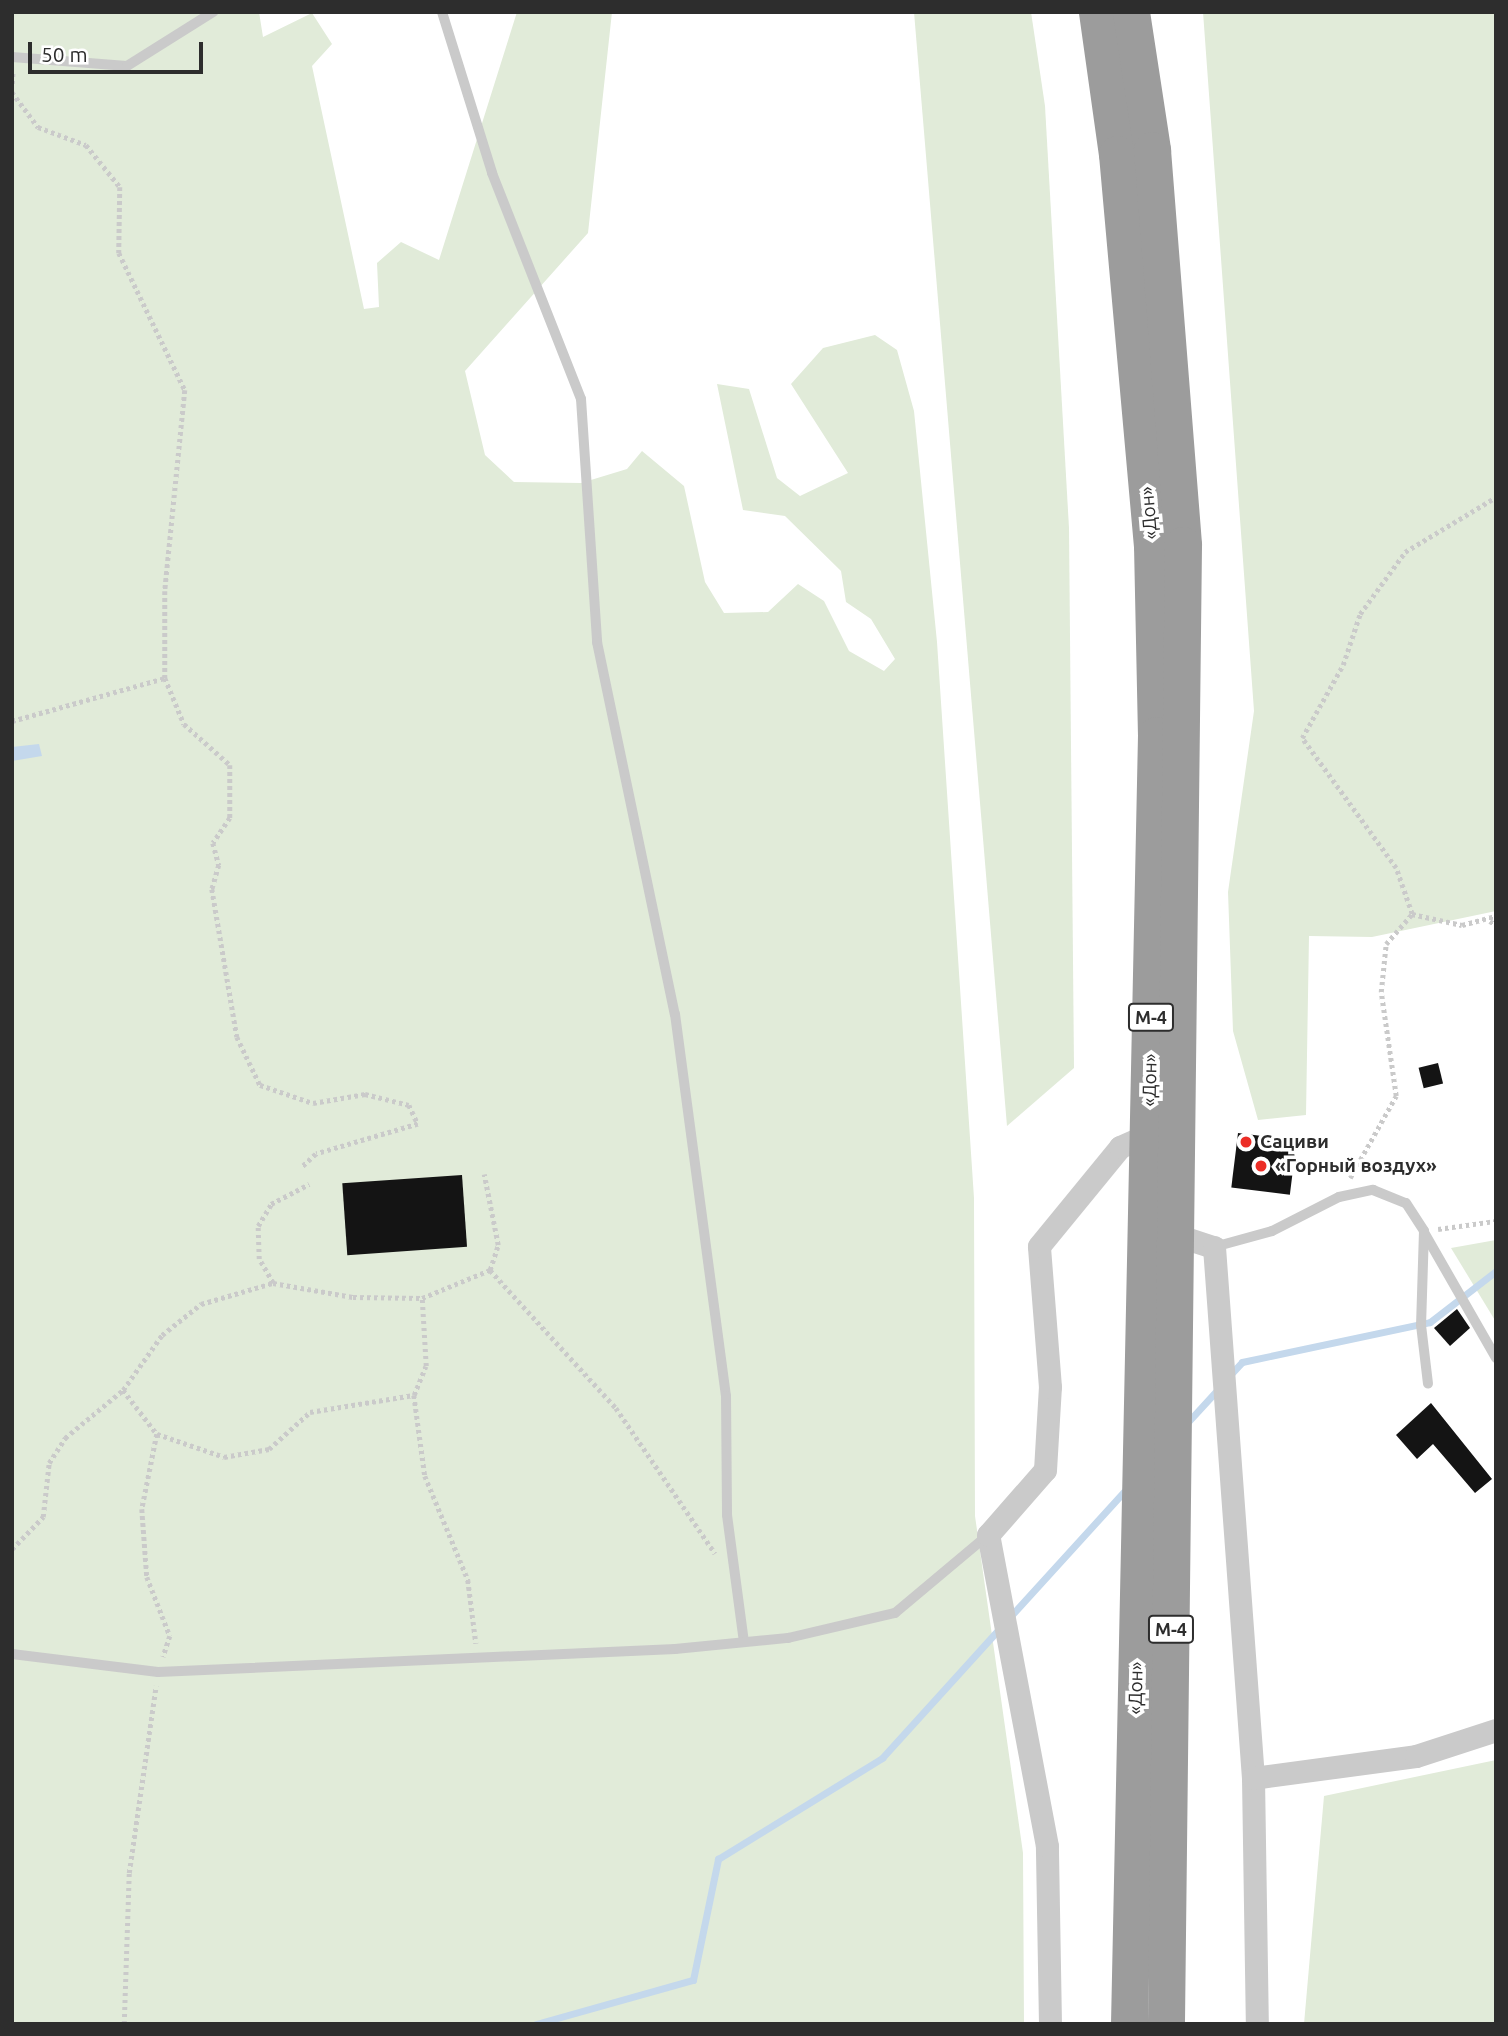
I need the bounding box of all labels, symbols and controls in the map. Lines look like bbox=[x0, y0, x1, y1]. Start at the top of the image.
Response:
scale bar bbox=[32, 28, 206, 72]
text: 50 m bbox=[41, 42, 88, 66]
street label: «Дон» bbox=[1135, 485, 1163, 541]
road number: М-4 bbox=[1126, 1002, 1176, 1032]
street label: «Дон» bbox=[1138, 1053, 1162, 1107]
place label: Сациви bbox=[1260, 1131, 1329, 1153]
marker: Сациви bbox=[1238, 1134, 1254, 1150]
place label: «Горный воздух» bbox=[1275, 1155, 1437, 1177]
marker: «Горный воздух» bbox=[1253, 1158, 1269, 1174]
road number: М-4 bbox=[1146, 1614, 1196, 1644]
street label: «Дон» bbox=[1124, 1661, 1148, 1715]

